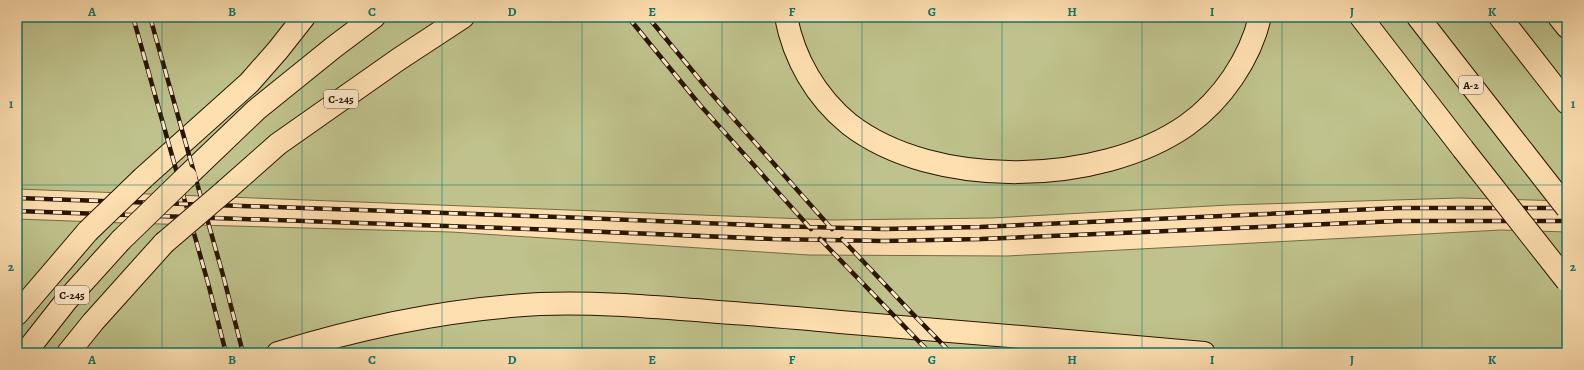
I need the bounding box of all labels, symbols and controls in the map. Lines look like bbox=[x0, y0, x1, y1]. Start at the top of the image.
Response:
text: A bbox=[87, 3, 97, 20]
text: B bbox=[228, 3, 236, 20]
text: C bbox=[368, 3, 376, 20]
text: D bbox=[507, 3, 517, 20]
text: E bbox=[648, 3, 656, 20]
text: F bbox=[789, 3, 796, 20]
text: G bbox=[928, 3, 936, 20]
text: H bbox=[1067, 3, 1077, 20]
text: I bbox=[1210, 3, 1215, 20]
text: J bbox=[1350, 3, 1354, 20]
text: K bbox=[1488, 3, 1497, 20]
road number: A-2 bbox=[1459, 76, 1483, 94]
road number: C-245 bbox=[324, 90, 358, 108]
text: 1 bbox=[9, 95, 14, 112]
text: 1 bbox=[1571, 95, 1576, 112]
text: 2 bbox=[8, 258, 15, 275]
text: 2 bbox=[1570, 258, 1577, 275]
road number: C-245 bbox=[55, 286, 89, 304]
text: A bbox=[87, 351, 97, 368]
text: B bbox=[228, 351, 236, 368]
text: C bbox=[368, 351, 376, 368]
text: D bbox=[507, 351, 517, 368]
text: E bbox=[648, 351, 656, 368]
text: F bbox=[789, 351, 796, 368]
text: G bbox=[928, 351, 936, 368]
text: H bbox=[1067, 351, 1077, 368]
text: I bbox=[1210, 351, 1215, 368]
text: J bbox=[1350, 351, 1354, 368]
text: K bbox=[1488, 351, 1497, 368]

